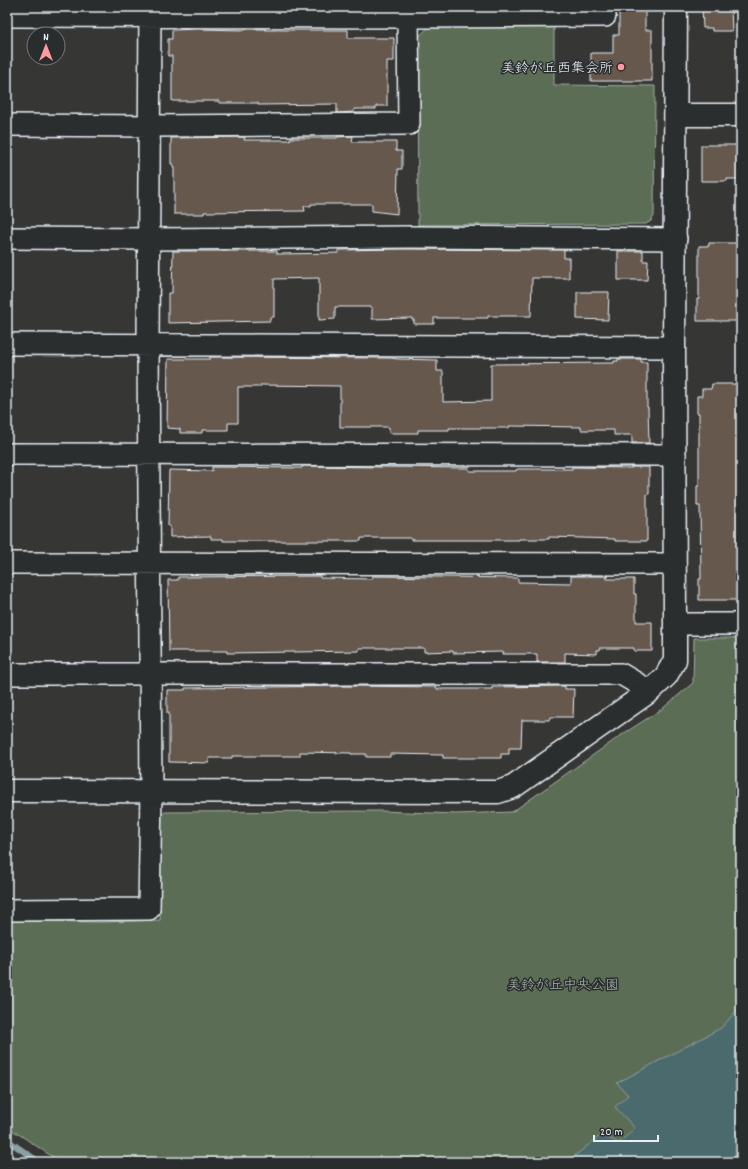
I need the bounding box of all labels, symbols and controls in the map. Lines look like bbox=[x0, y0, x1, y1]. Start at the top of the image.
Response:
north arrow bbox=[26, 26, 66, 66]
text: N bbox=[43, 30, 49, 46]
place label: 美鈴が丘西集会所 bbox=[501, 59, 613, 79]
marker: 美鈴が丘西集会所 bbox=[616, 62, 626, 72]
park label: 美鈴が丘中央公園 bbox=[507, 976, 619, 996]
scale bar bbox=[594, 1117, 658, 1143]
text: 20 m bbox=[600, 1124, 623, 1141]

